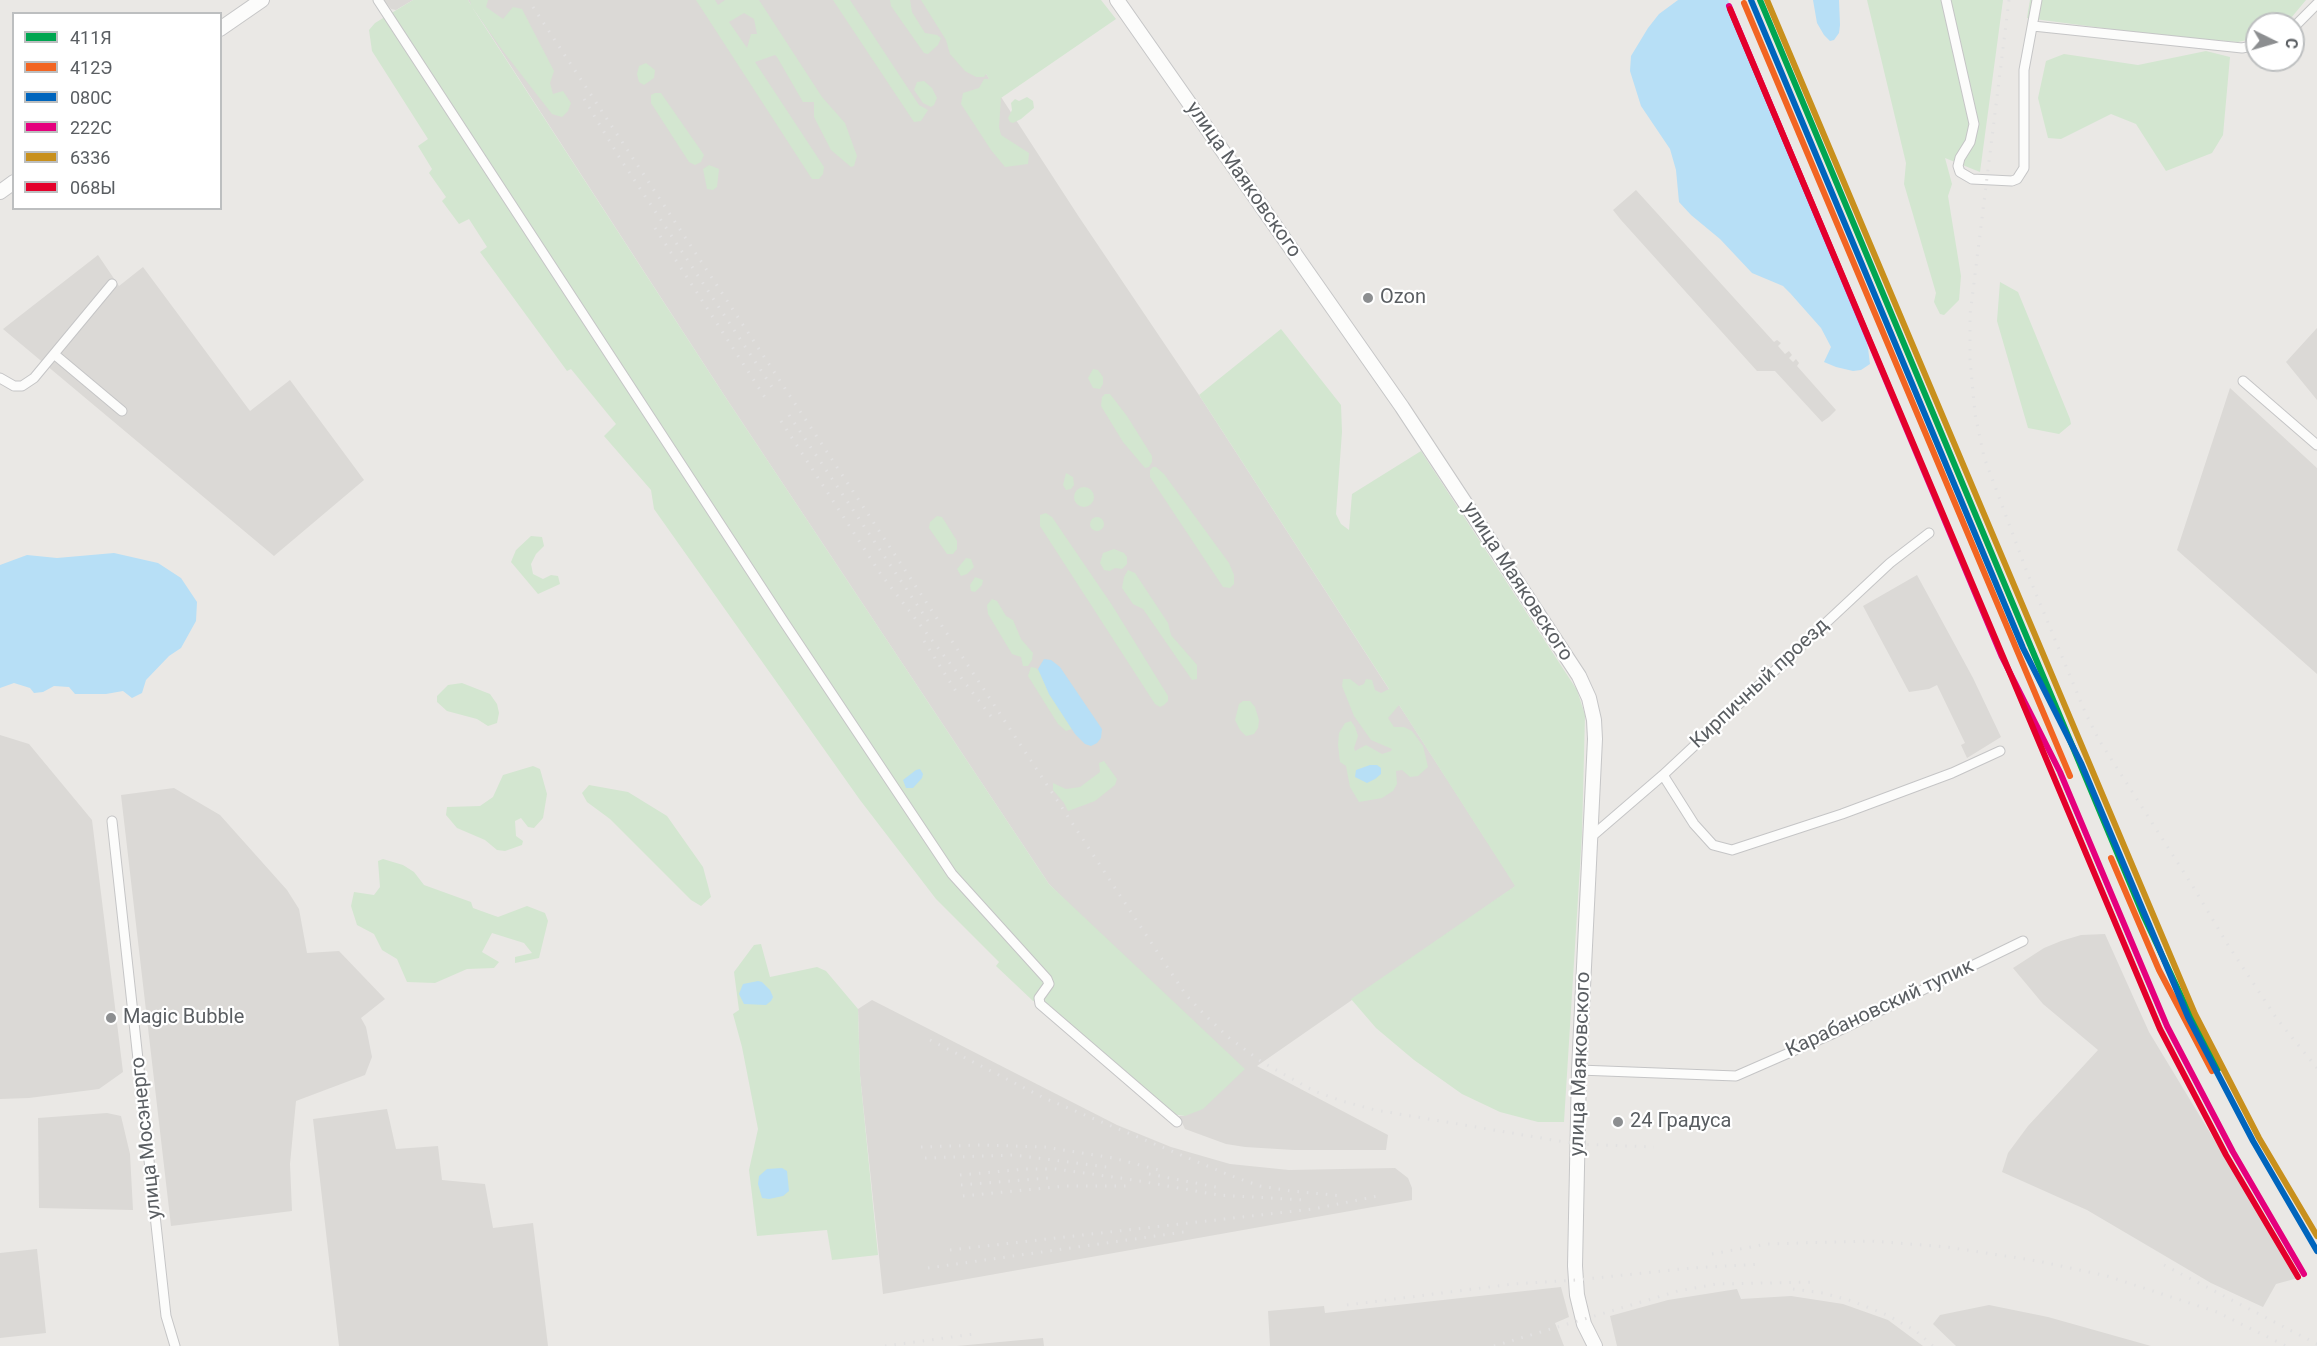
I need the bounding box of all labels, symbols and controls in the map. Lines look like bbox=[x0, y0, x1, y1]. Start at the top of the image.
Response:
legend bbox=[12, 12, 222, 210]
north arrow bbox=[2245, 12, 2305, 72]
text: 411Я bbox=[70, 27, 112, 48]
text: С bbox=[2282, 37, 2301, 49]
text: 412Э bbox=[70, 57, 113, 78]
text: 080С bbox=[70, 87, 112, 108]
street label: улица Маяковского bbox=[1180, 97, 1306, 263]
text: 222С bbox=[70, 117, 112, 138]
text: 6336 bbox=[70, 147, 110, 168]
text: 068Ы bbox=[70, 177, 116, 198]
place label: Ozon bbox=[1380, 286, 1426, 310]
marker: Ozon bbox=[1361, 291, 1375, 305]
street label: улица Маяковского bbox=[1457, 498, 1577, 666]
street label: Кирпичный проезд bbox=[1686, 614, 1834, 754]
street label: Карабановский тупик bbox=[1782, 955, 1978, 1063]
street label: улица Маяковского bbox=[1566, 971, 1596, 1157]
place label: Magic Bubble bbox=[123, 1006, 244, 1030]
marker: Magic Bubble bbox=[104, 1011, 118, 1025]
street label: улица Мосэнерго bbox=[127, 1056, 167, 1220]
place label: 24 Градуса bbox=[1630, 1110, 1731, 1134]
marker: 24 Градуса bbox=[1611, 1115, 1625, 1129]

